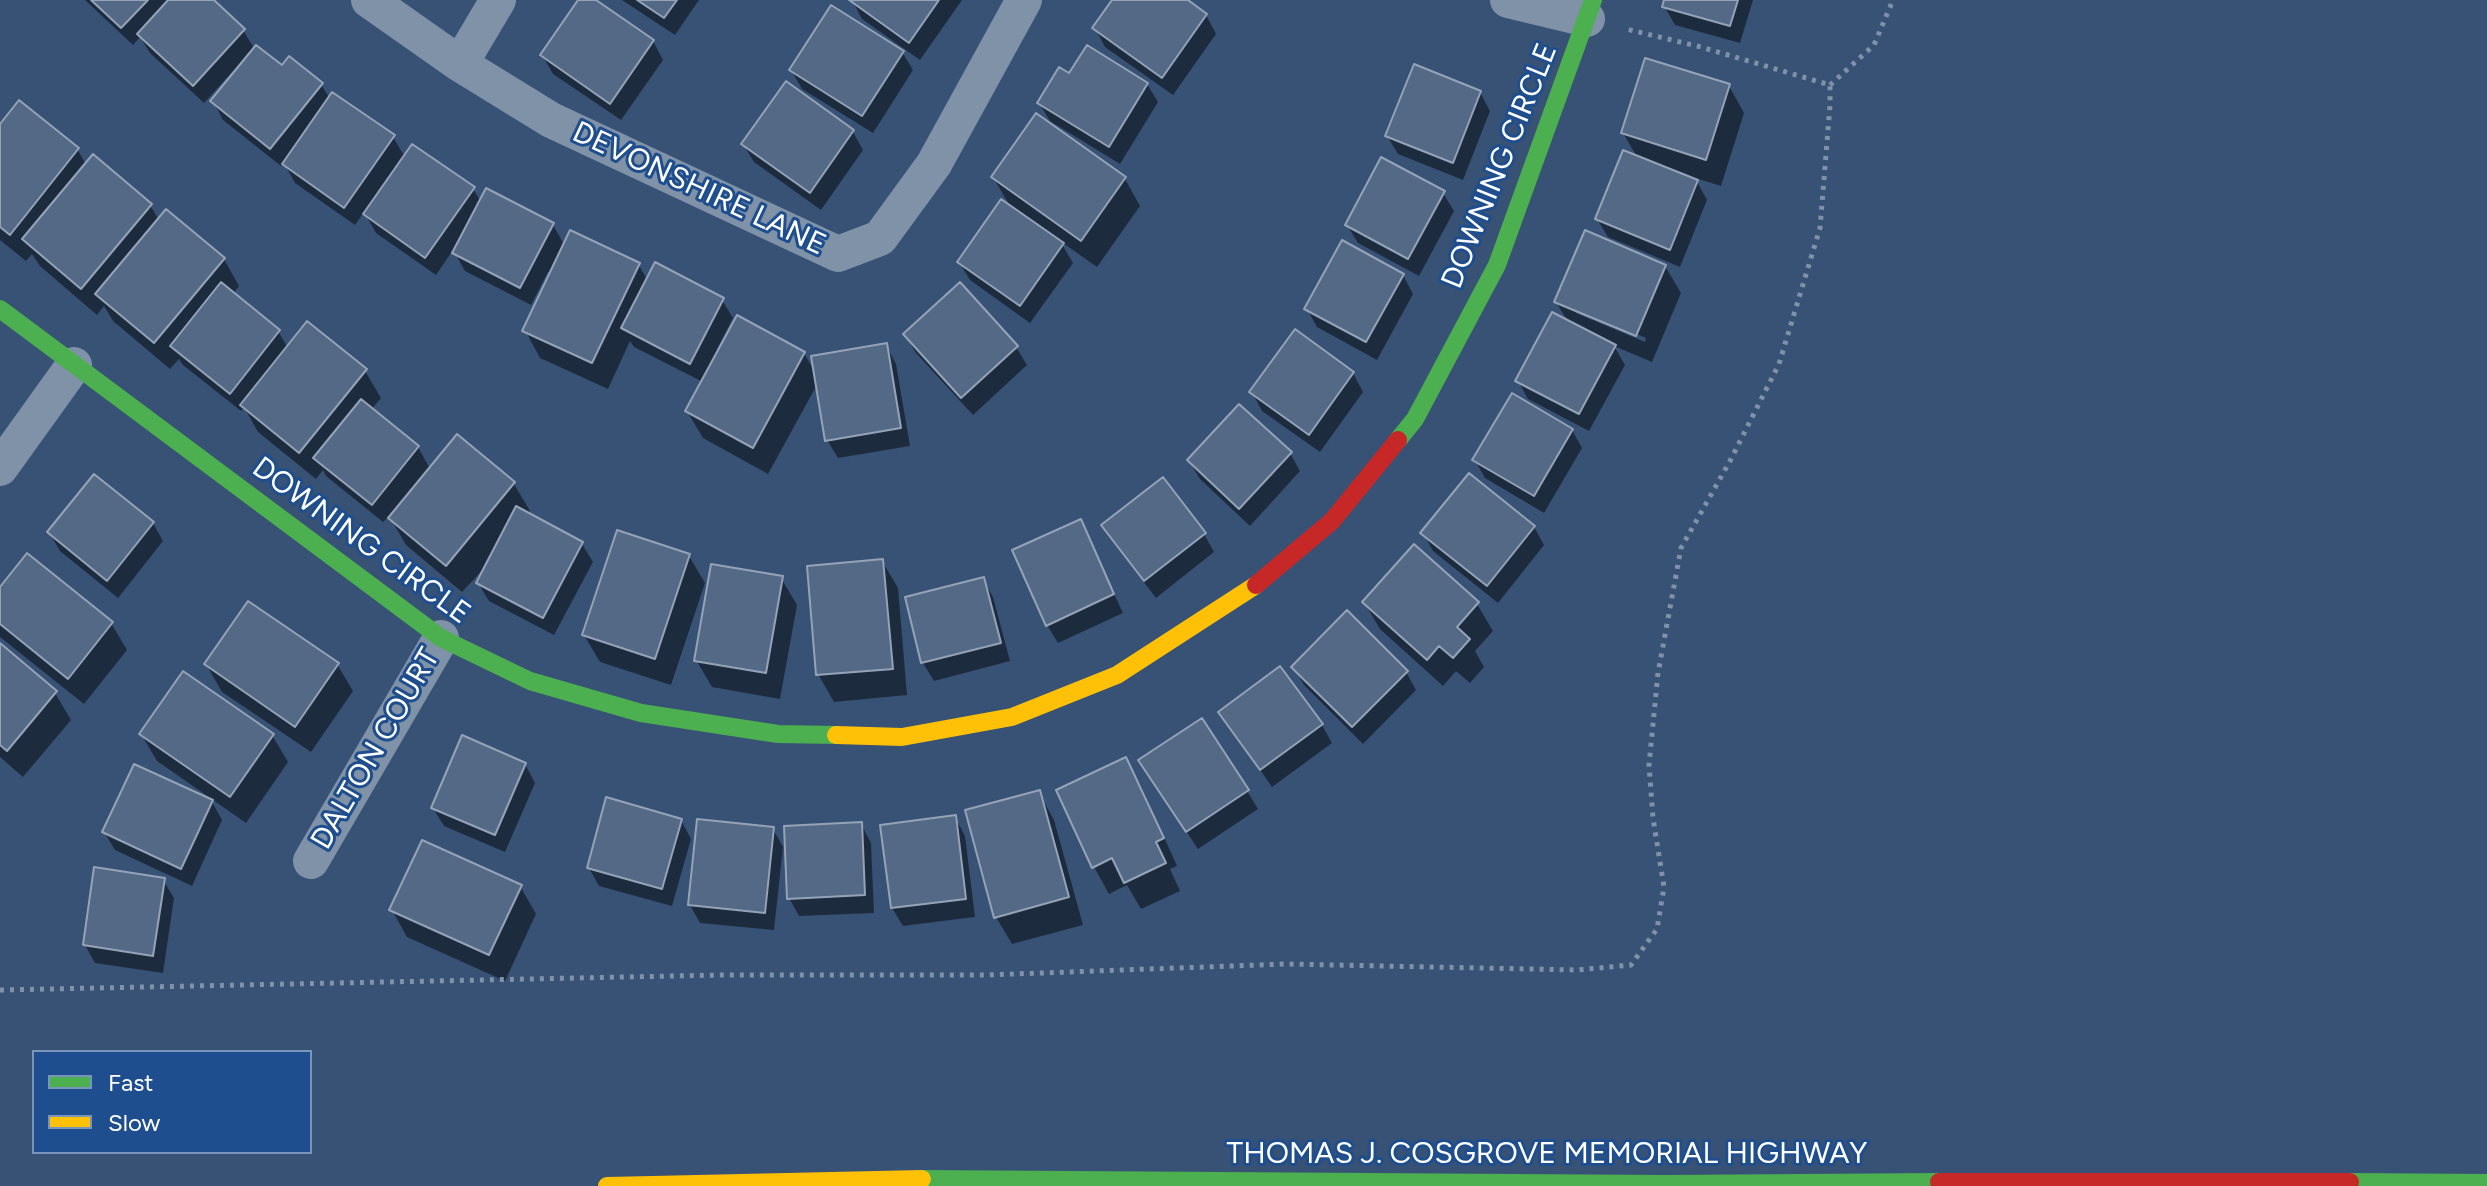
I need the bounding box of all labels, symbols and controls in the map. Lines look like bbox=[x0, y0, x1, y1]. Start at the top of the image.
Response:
street label: DOWNING CIRCLE bbox=[1434, 38, 1566, 294]
street label: DEVONSHIRE LANE bbox=[567, 114, 831, 264]
street label: DOWNING CIRCLE bbox=[245, 450, 477, 632]
street label: DALTON COURT bbox=[304, 642, 448, 856]
legend bbox=[32, 1050, 312, 1154]
text: Fast bbox=[108, 1068, 153, 1097]
text: Slow bbox=[108, 1108, 160, 1137]
street label: THOMAS J. COSGROVE MEMORIAL HIGHWAY bbox=[1227, 1136, 1867, 1172]

